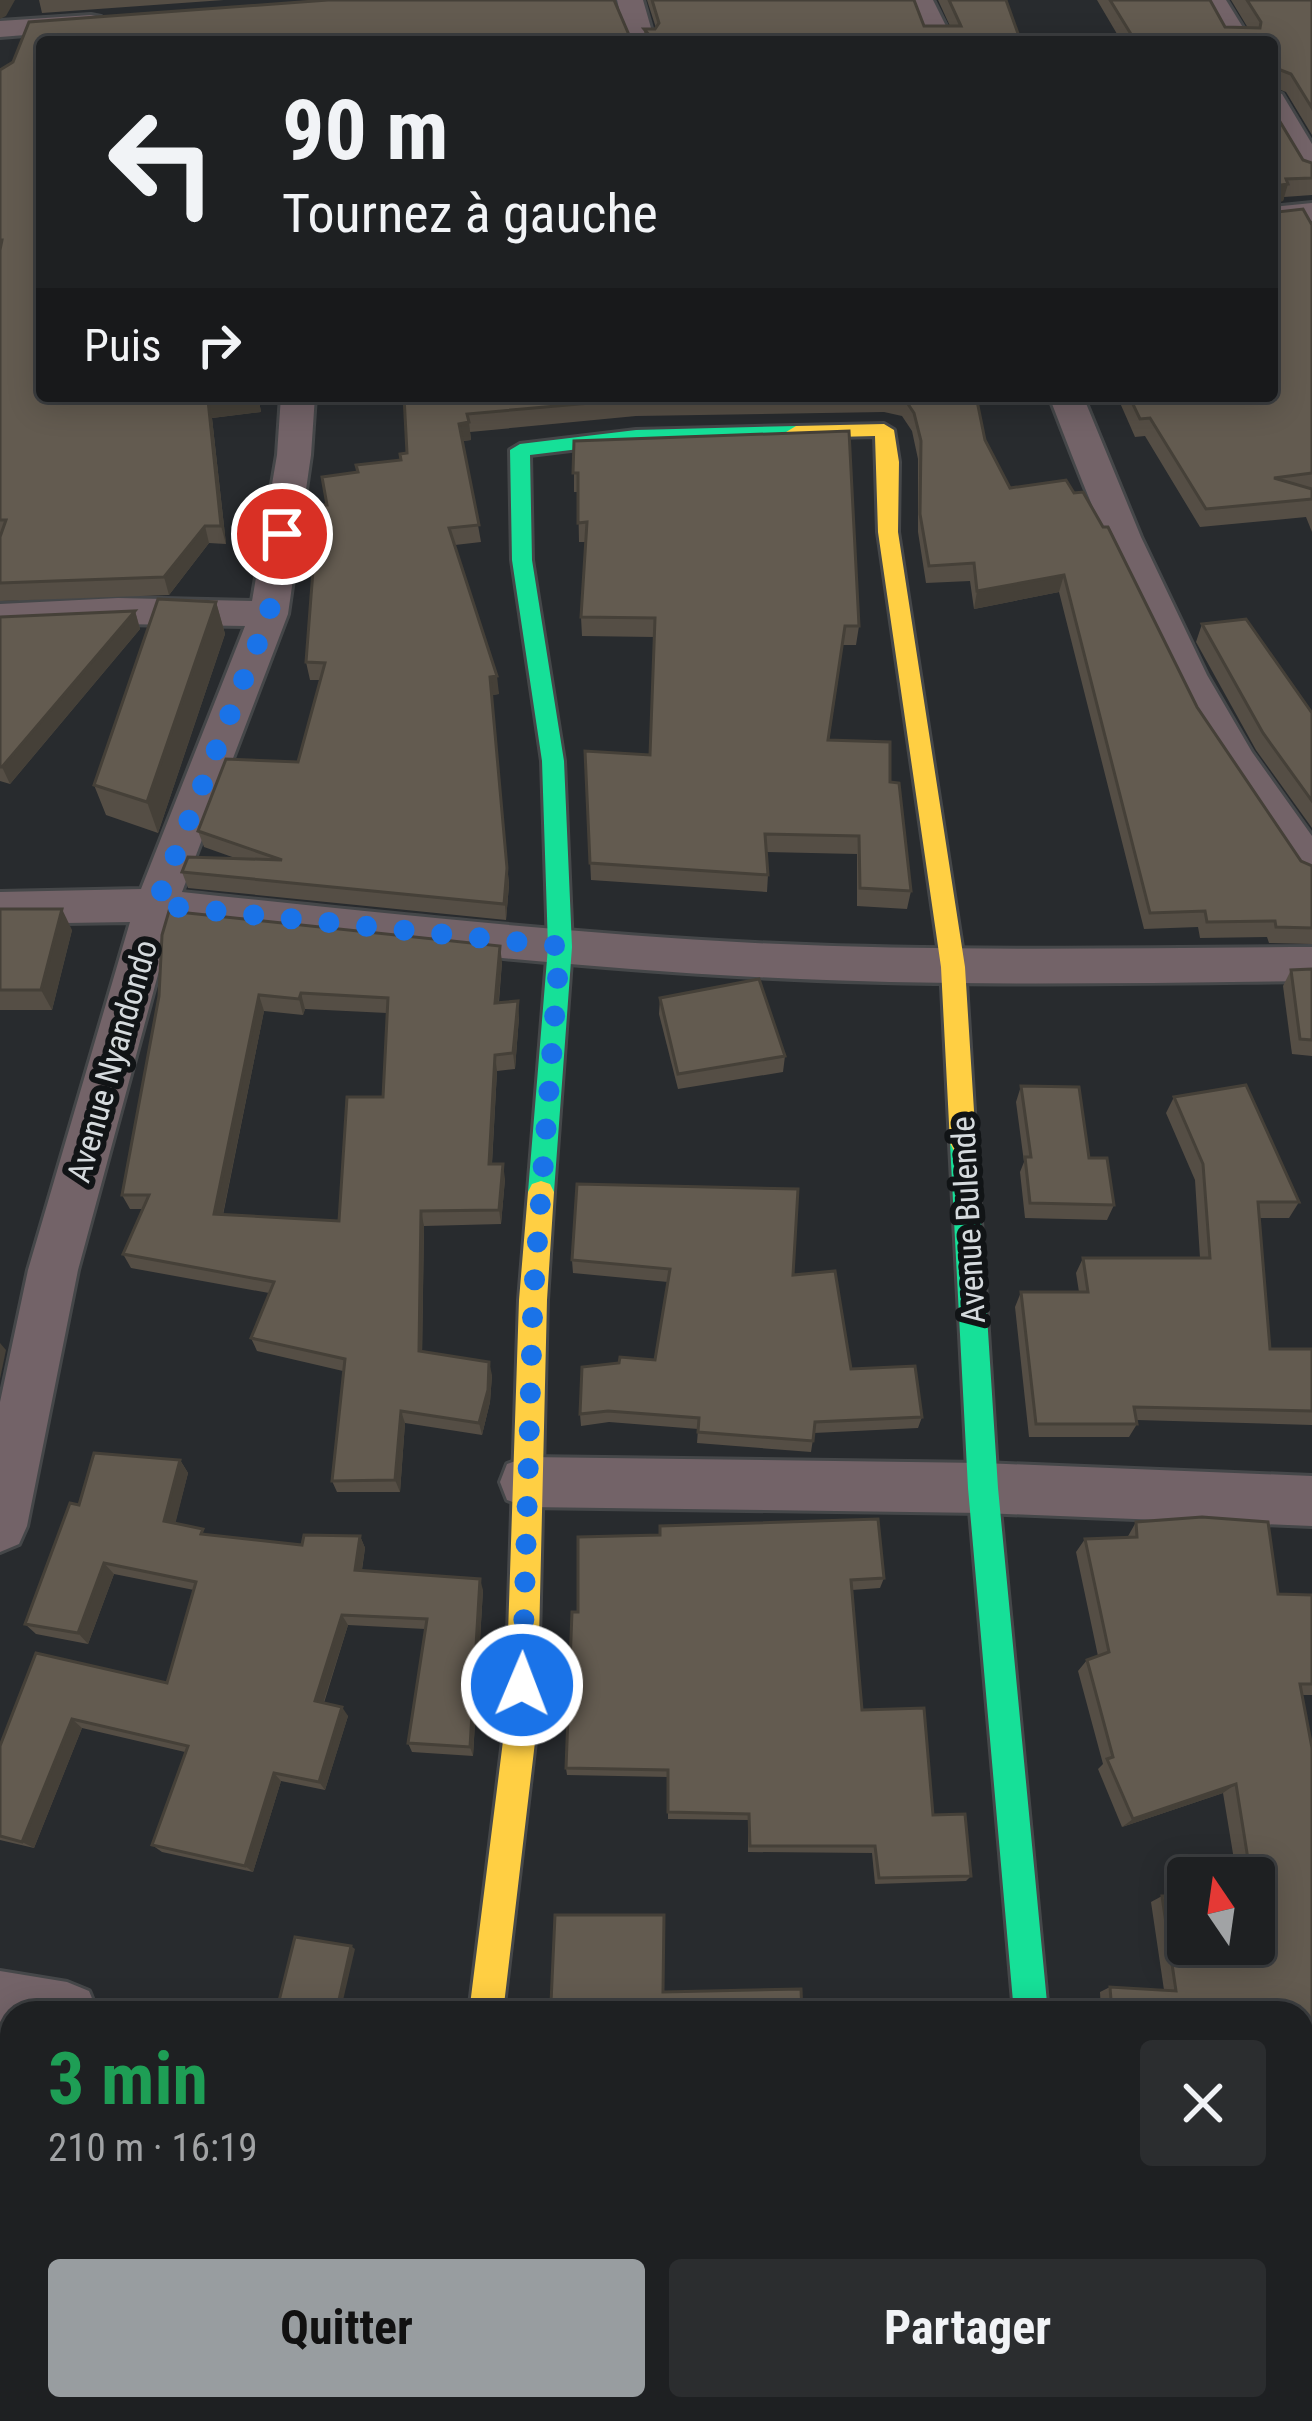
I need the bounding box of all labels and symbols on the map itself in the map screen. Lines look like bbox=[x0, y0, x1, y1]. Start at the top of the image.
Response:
pin bbox=[231, 483, 333, 585]
street label: Avenue Nyandondo bbox=[59, 935, 165, 1187]
street label: Avenue Bulende bbox=[943, 1115, 993, 1325]
position arrow bbox=[459, 1622, 585, 1748]
north arrow bbox=[1167, 1857, 1275, 1965]

